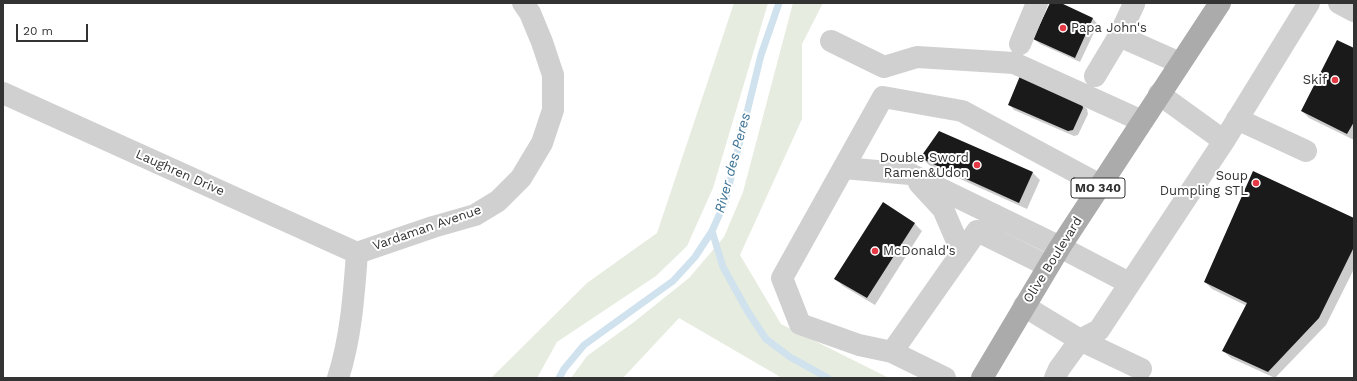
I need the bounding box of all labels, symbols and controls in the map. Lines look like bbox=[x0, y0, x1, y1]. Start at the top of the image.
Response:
scale bar bbox=[18, 16, 90, 42]
place label: Papa John's bbox=[1071, 20, 1147, 36]
marker: Papa John's bbox=[1058, 23, 1068, 33]
text: 20 m bbox=[23, 24, 53, 38]
place label: Skif bbox=[1303, 72, 1327, 88]
marker: Skif bbox=[1330, 75, 1340, 85]
water label: River des Peres bbox=[712, 111, 754, 215]
street label: Laughren Drive bbox=[133, 146, 227, 200]
place label: Double Sword Ramen&Udon bbox=[880, 150, 969, 181]
marker: Double Sword Ramen&Udon bbox=[972, 160, 982, 170]
place label: Soup Dumpling STL bbox=[1160, 168, 1248, 199]
road number: MO 340 bbox=[1071, 178, 1125, 198]
marker: Soup Dumpling STL bbox=[1251, 178, 1261, 188]
street label: Vardaman Avenue bbox=[371, 202, 483, 254]
street label: Olive Boulevard bbox=[1020, 214, 1086, 306]
place label: McDonald's bbox=[883, 243, 956, 259]
marker: McDonald's bbox=[870, 246, 880, 256]

